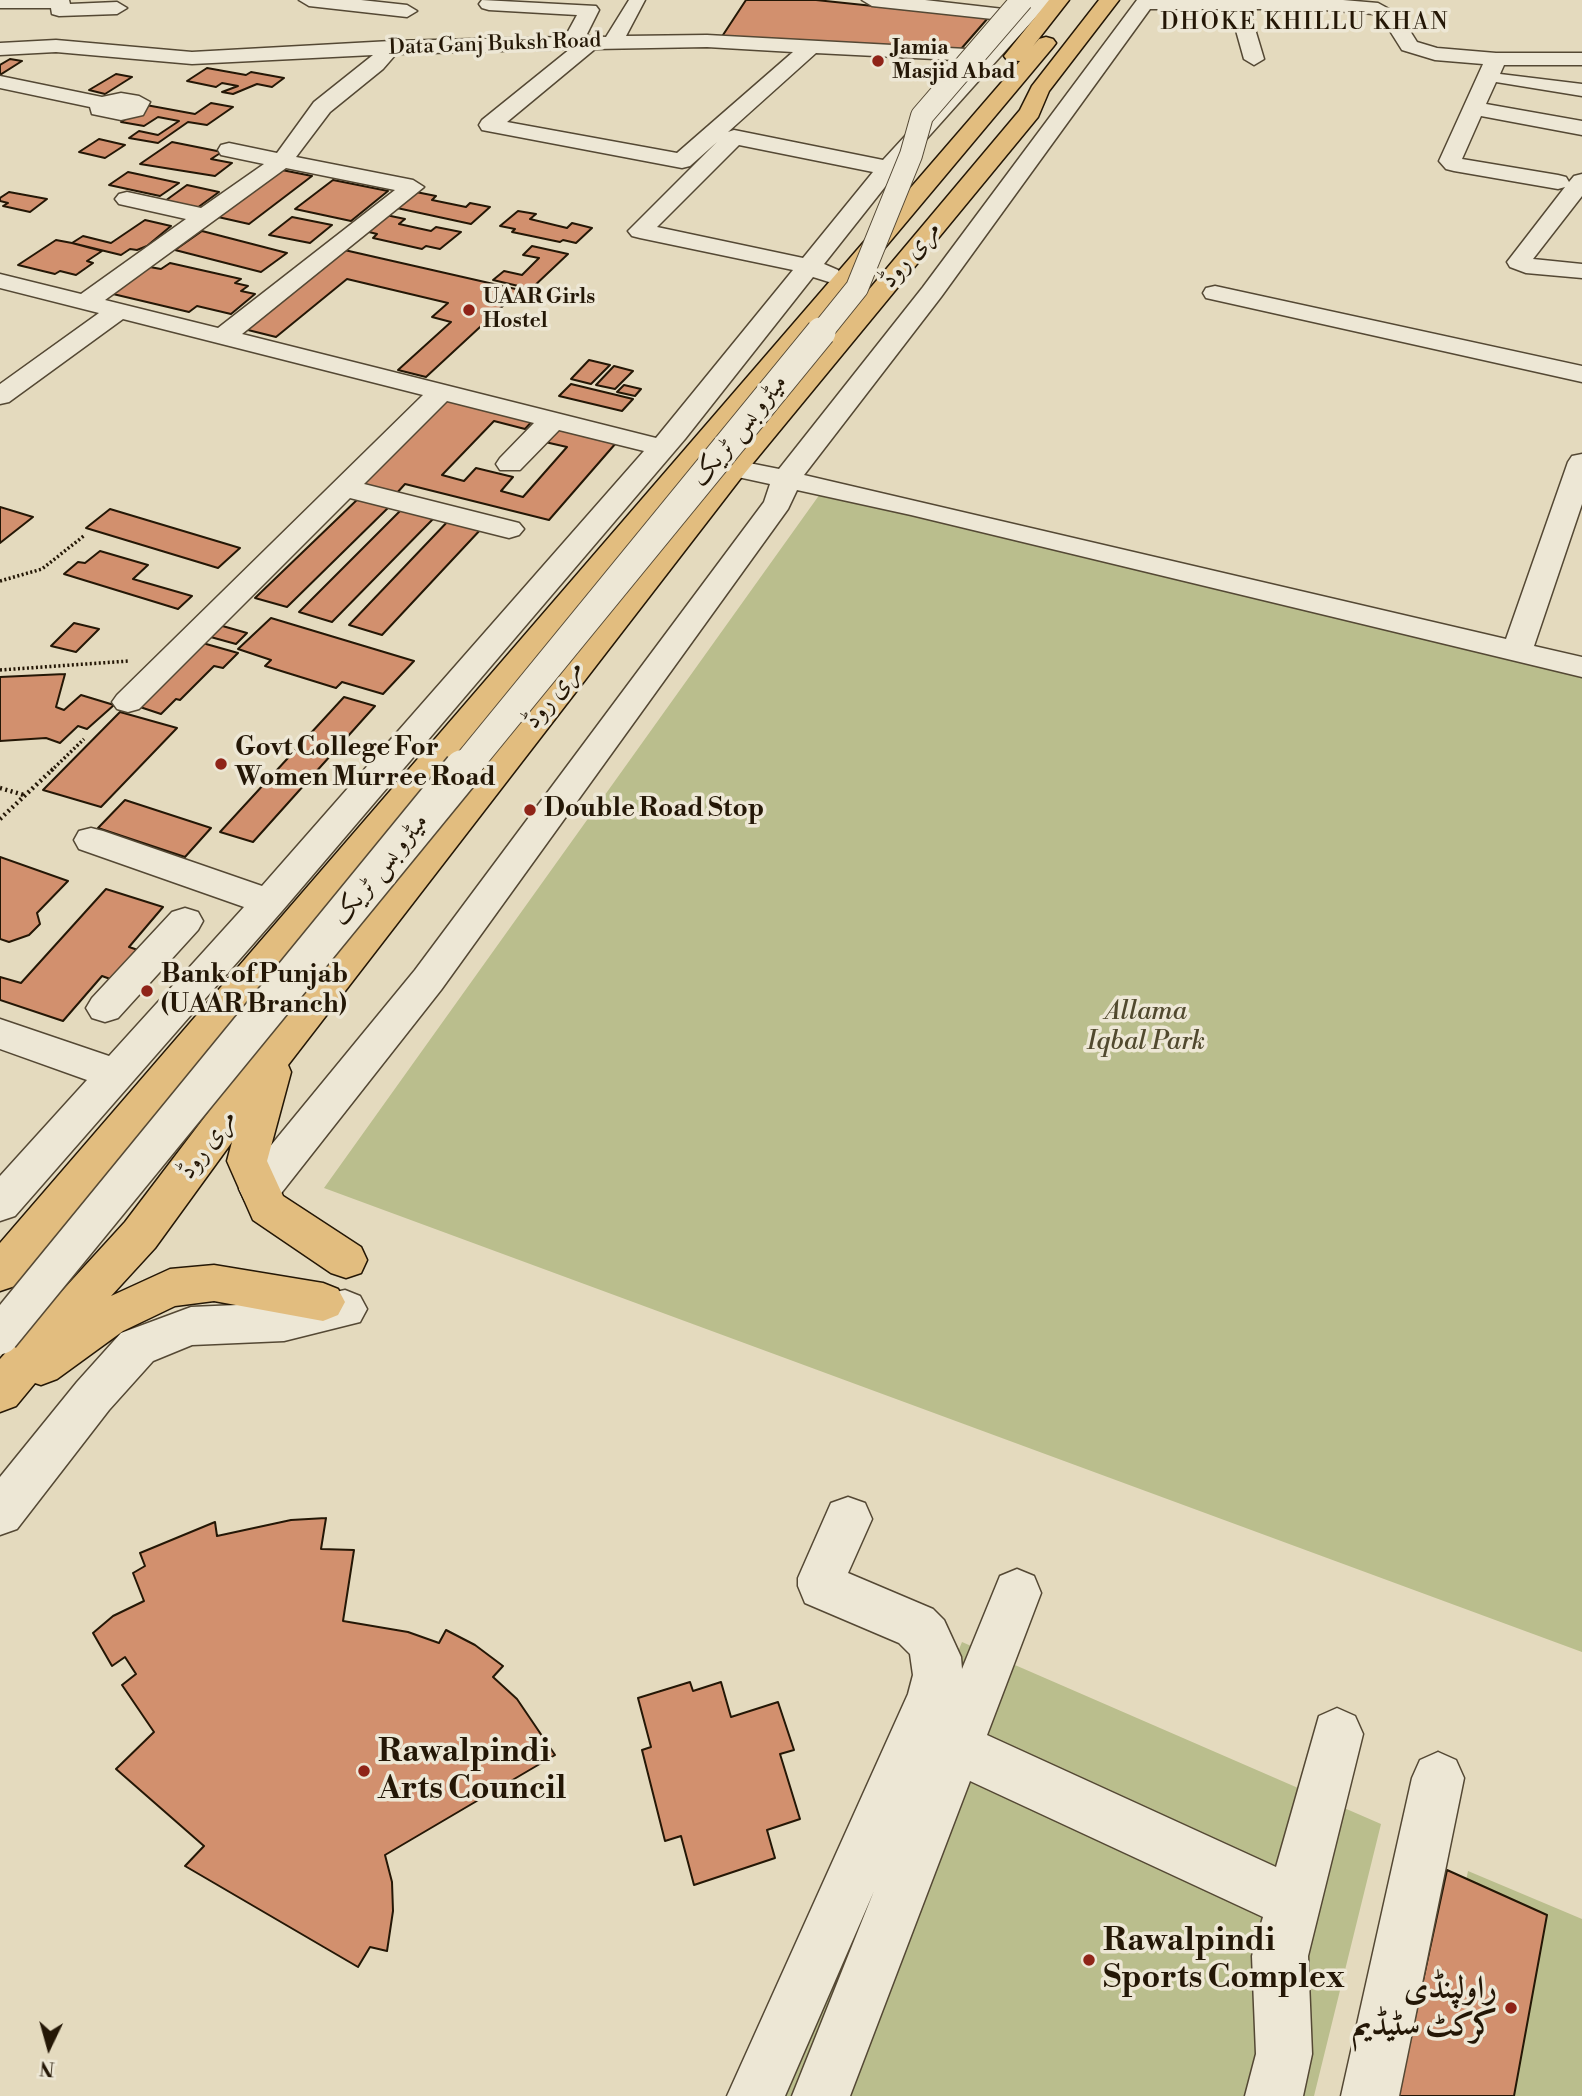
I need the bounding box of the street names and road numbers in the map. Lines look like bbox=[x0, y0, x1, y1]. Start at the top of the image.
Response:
street label: Data Ganj Buksh Road bbox=[388, 29, 602, 61]
street label: مری روڈ bbox=[874, 215, 948, 295]
street label: میٹرو بس ٹریک bbox=[685, 368, 795, 494]
street label: مری روڈ bbox=[517, 654, 591, 736]
street label: میٹرو بس ٹریک bbox=[326, 807, 436, 933]
street label: مری روڈ bbox=[172, 1104, 244, 1186]

